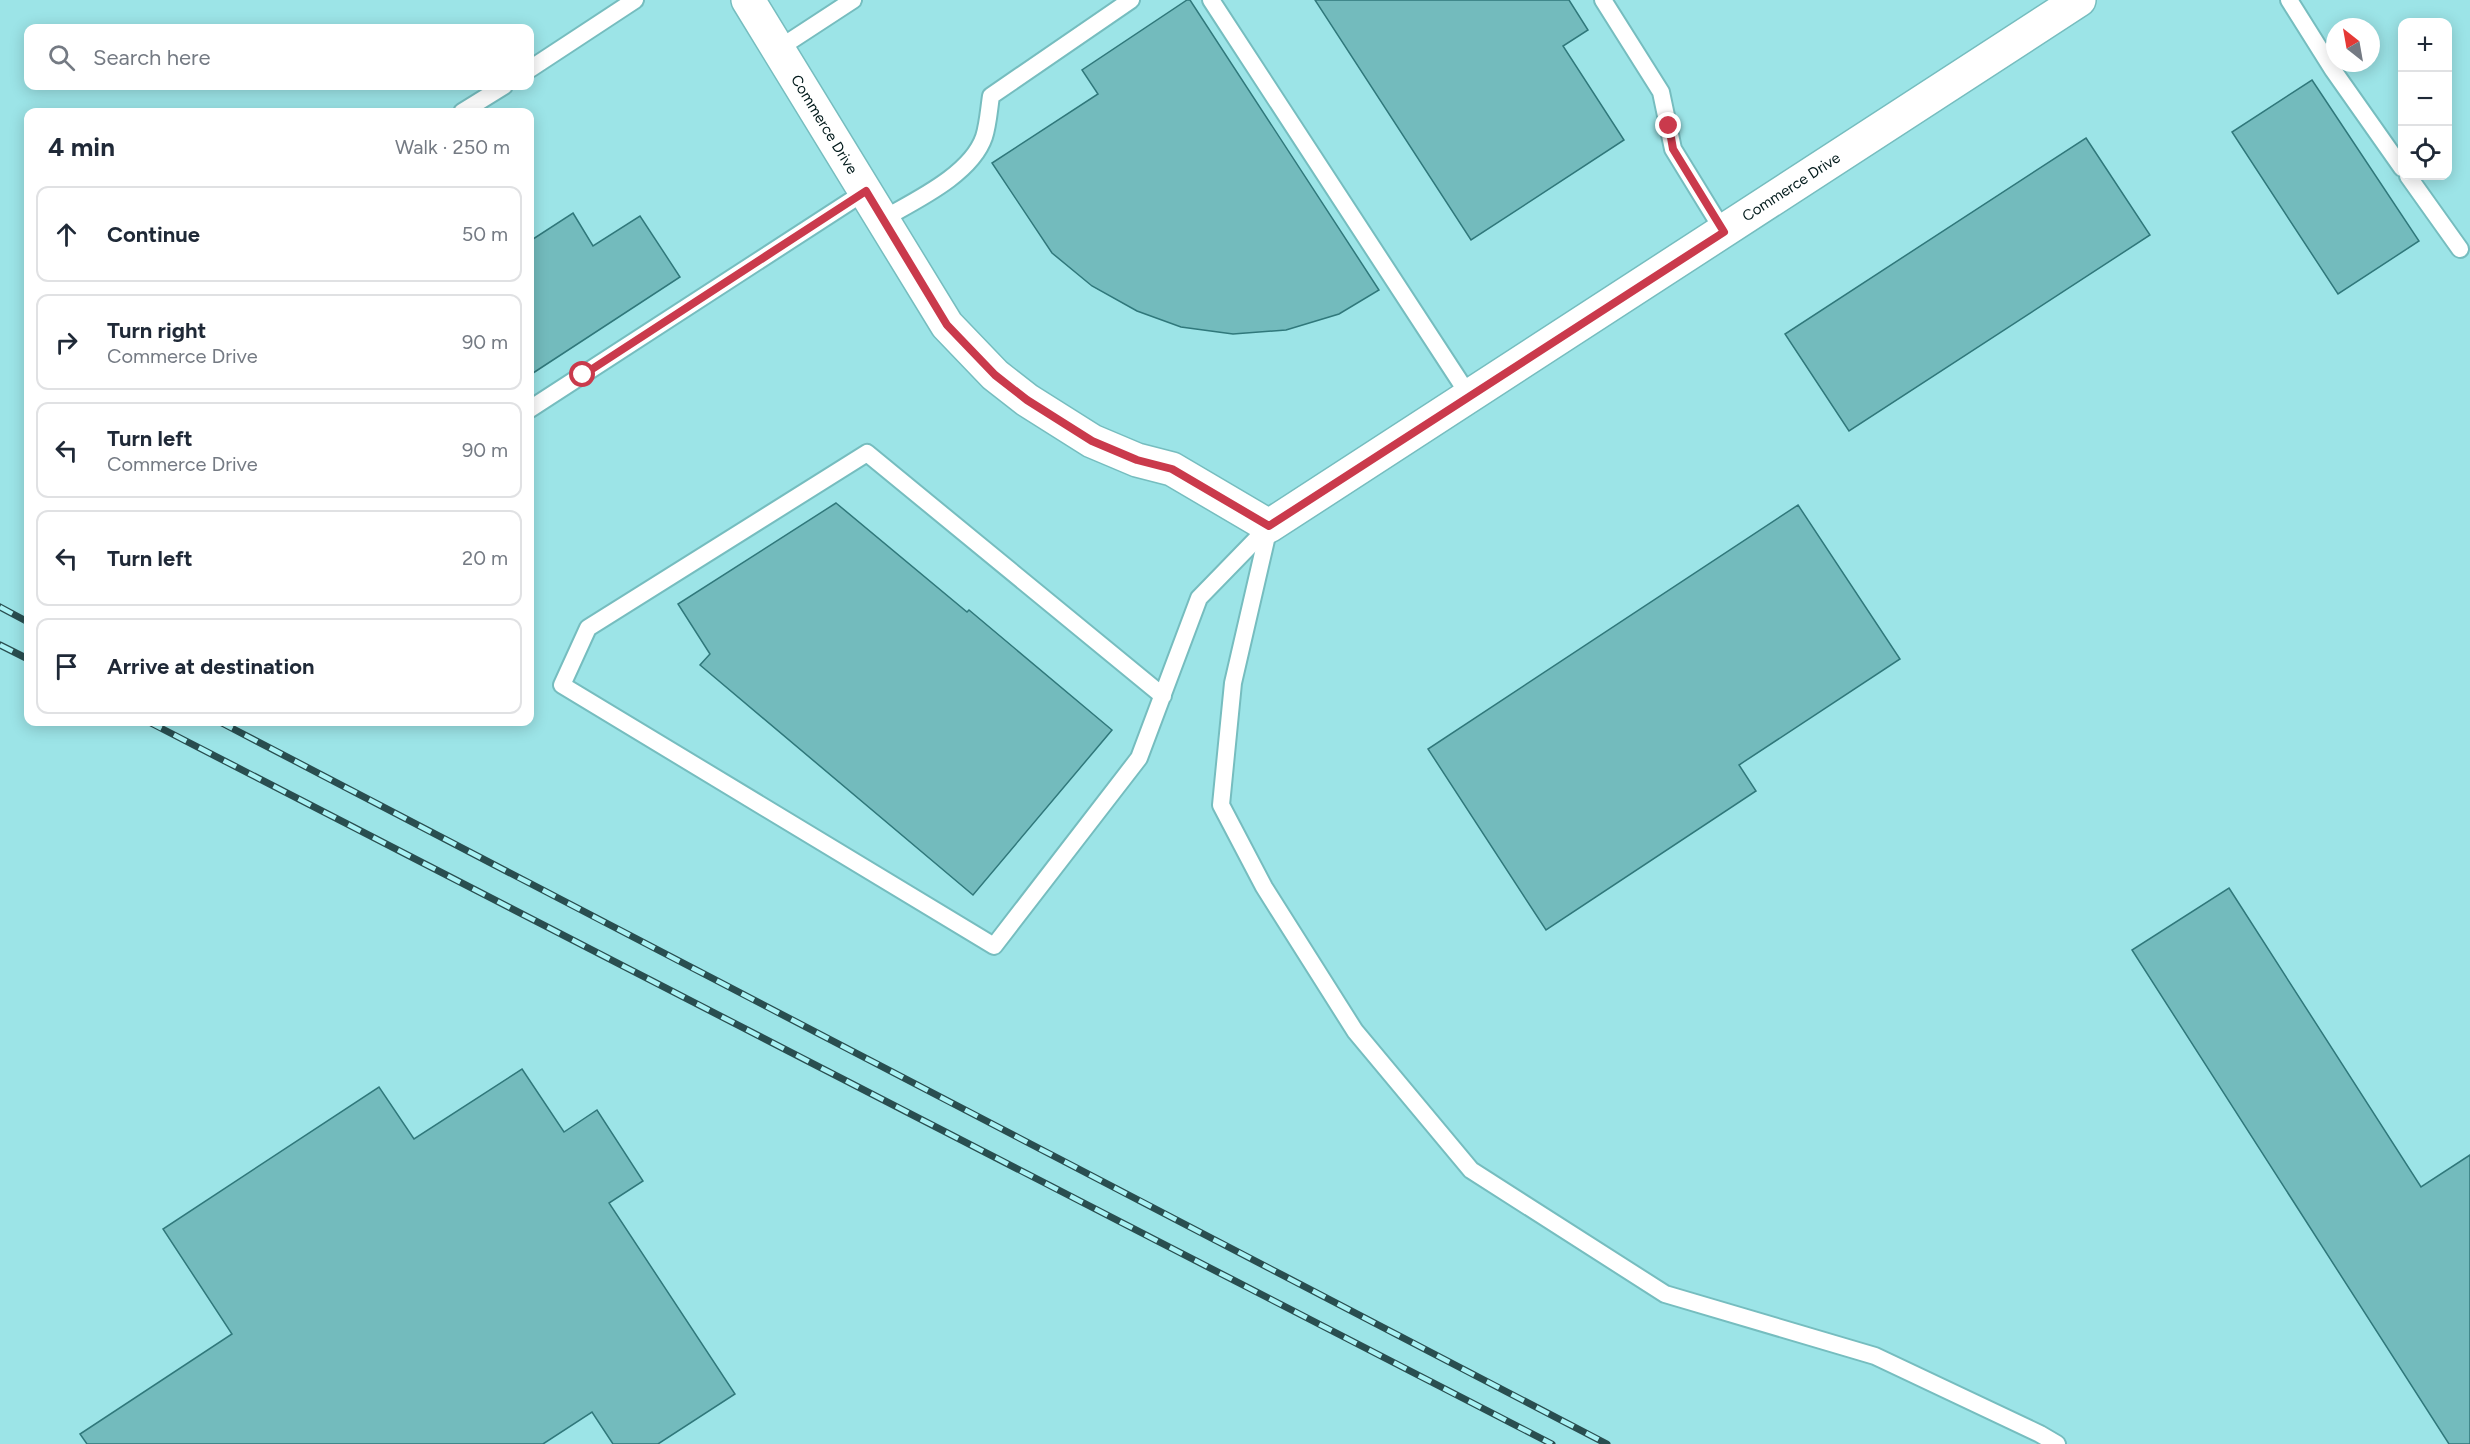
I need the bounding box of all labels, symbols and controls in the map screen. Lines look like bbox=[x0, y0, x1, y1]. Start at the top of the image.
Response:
north arrow bbox=[2326, 18, 2380, 72]
map controls bbox=[2398, 18, 2452, 180]
button: + bbox=[2398, 18, 2452, 72]
search box bbox=[24, 24, 534, 90]
icon: search bbox=[45, 41, 78, 74]
text: Search here bbox=[93, 44, 211, 71]
street label: Commerce Drive bbox=[787, 72, 861, 177]
button: − bbox=[2398, 72, 2452, 126]
route end bbox=[1655, 112, 1681, 138]
button: locate bbox=[2398, 126, 2452, 180]
text: 4 min bbox=[48, 131, 115, 163]
text: Walk · 250 m bbox=[395, 135, 510, 159]
street label: Commerce Drive bbox=[1739, 149, 1844, 225]
icon: ahead bbox=[50, 218, 83, 251]
text: Continue bbox=[107, 221, 200, 248]
text: 50 m bbox=[462, 222, 508, 246]
text: Turn right bbox=[107, 317, 206, 344]
icon: right bbox=[50, 326, 83, 359]
text: 90 m bbox=[462, 330, 508, 354]
text: Commerce Drive bbox=[107, 344, 258, 368]
route start bbox=[569, 361, 595, 387]
text: Turn left bbox=[107, 425, 193, 452]
icon: left bbox=[50, 434, 83, 467]
text: 90 m bbox=[462, 438, 508, 462]
text: Commerce Drive bbox=[107, 452, 258, 476]
icon: left bbox=[50, 542, 83, 575]
text: Turn left bbox=[107, 545, 193, 572]
text: 20 m bbox=[462, 546, 508, 570]
icon: arrive bbox=[50, 650, 83, 683]
text: Arrive at destination bbox=[107, 653, 315, 680]

